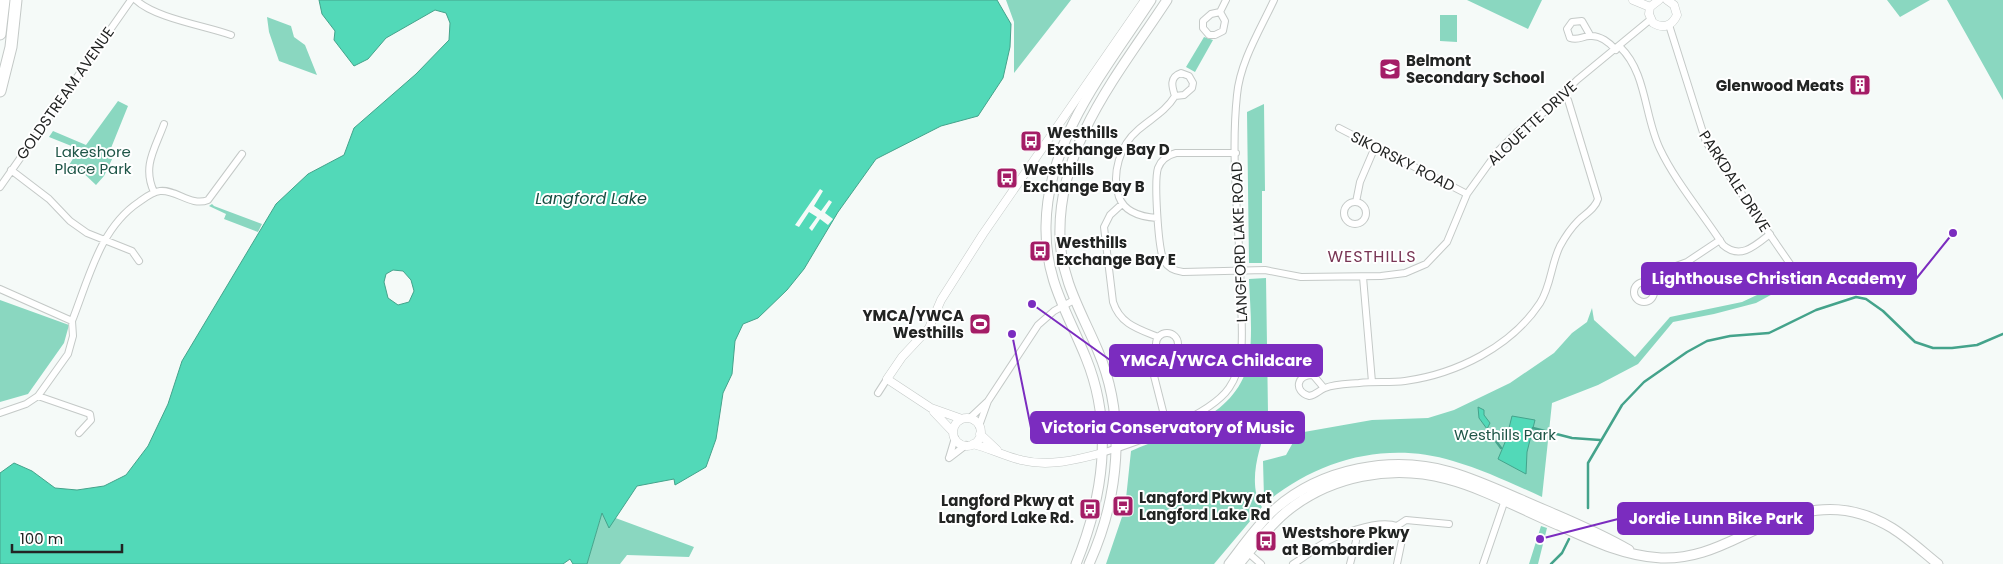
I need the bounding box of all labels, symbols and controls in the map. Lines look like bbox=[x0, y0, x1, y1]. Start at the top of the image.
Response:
street label: GOLDSTREAM AVENUE bbox=[11, 22, 119, 164]
place label: Belmont Secondary School bbox=[1406, 50, 1545, 88]
school or university icon: Belmont Secondary School bbox=[1378, 57, 1402, 81]
building icon: Glenwood Meats bbox=[1848, 73, 1872, 97]
place label: Glenwood Meats bbox=[1716, 75, 1844, 96]
street label: ALOUETTE DRIVE bbox=[1483, 76, 1581, 170]
place label: Westhills Exchange Bay D bbox=[1047, 122, 1170, 160]
street label: SIKORSKY ROAD bbox=[1347, 126, 1459, 196]
street label: PARKDALE DRIVE bbox=[1694, 126, 1776, 236]
bus stop icon: Westhills Exchange Bay D bbox=[1019, 129, 1043, 153]
park label: Lakeshore Place Park bbox=[54, 141, 132, 179]
place label: Westhills Exchange Bay B bbox=[1023, 159, 1145, 197]
street label: LANGFORD LAKE ROAD bbox=[1226, 161, 1252, 323]
bus stop icon: Westhills Exchange Bay B bbox=[995, 166, 1019, 190]
water label: Langford Lake bbox=[535, 187, 647, 210]
place label: Westhills Exchange Bay E bbox=[1056, 232, 1176, 270]
bus stop icon: Westhills Exchange Bay E bbox=[1028, 239, 1052, 263]
district label: WESTHILLS bbox=[1327, 245, 1417, 268]
callout: Lighthouse Christian Academy bbox=[1642, 263, 1916, 294]
text: Lighthouse Christian Academy bbox=[1652, 267, 1907, 290]
place label: YMCA/YWCA Westhills bbox=[863, 305, 964, 343]
sports icon: YMCA/YWCA Westhills bbox=[968, 312, 992, 336]
callout: YMCA/YWCA Childcare bbox=[1110, 345, 1322, 376]
text: YMCA/YWCA Childcare bbox=[1120, 349, 1312, 372]
callout: Victoria Conservatory of Music bbox=[1031, 412, 1304, 443]
text: Victoria Conservatory of Music bbox=[1041, 416, 1295, 439]
park label: Westhills Park bbox=[1454, 424, 1556, 445]
place label: Langford Pkwy at Langford Lake Rd bbox=[1139, 487, 1272, 525]
place label: Langford Pkwy at Langford Lake Rd. bbox=[938, 490, 1074, 528]
bus stop icon: Langford Pkwy at Langford Lake Rd bbox=[1111, 494, 1135, 518]
bus stop icon: Langford Pkwy at Langford Lake Rd. bbox=[1078, 497, 1102, 521]
callout: Jordie Lunn Bike Park bbox=[1618, 503, 1813, 534]
text: Jordie Lunn Bike Park bbox=[1629, 507, 1803, 530]
scale bar bbox=[12, 522, 122, 554]
place label: Westshore Pkwy at Bombardier bbox=[1282, 522, 1410, 560]
text: 100 m bbox=[20, 528, 63, 549]
bus stop icon: Westshore Pkwy at Bombardier bbox=[1254, 529, 1278, 553]

